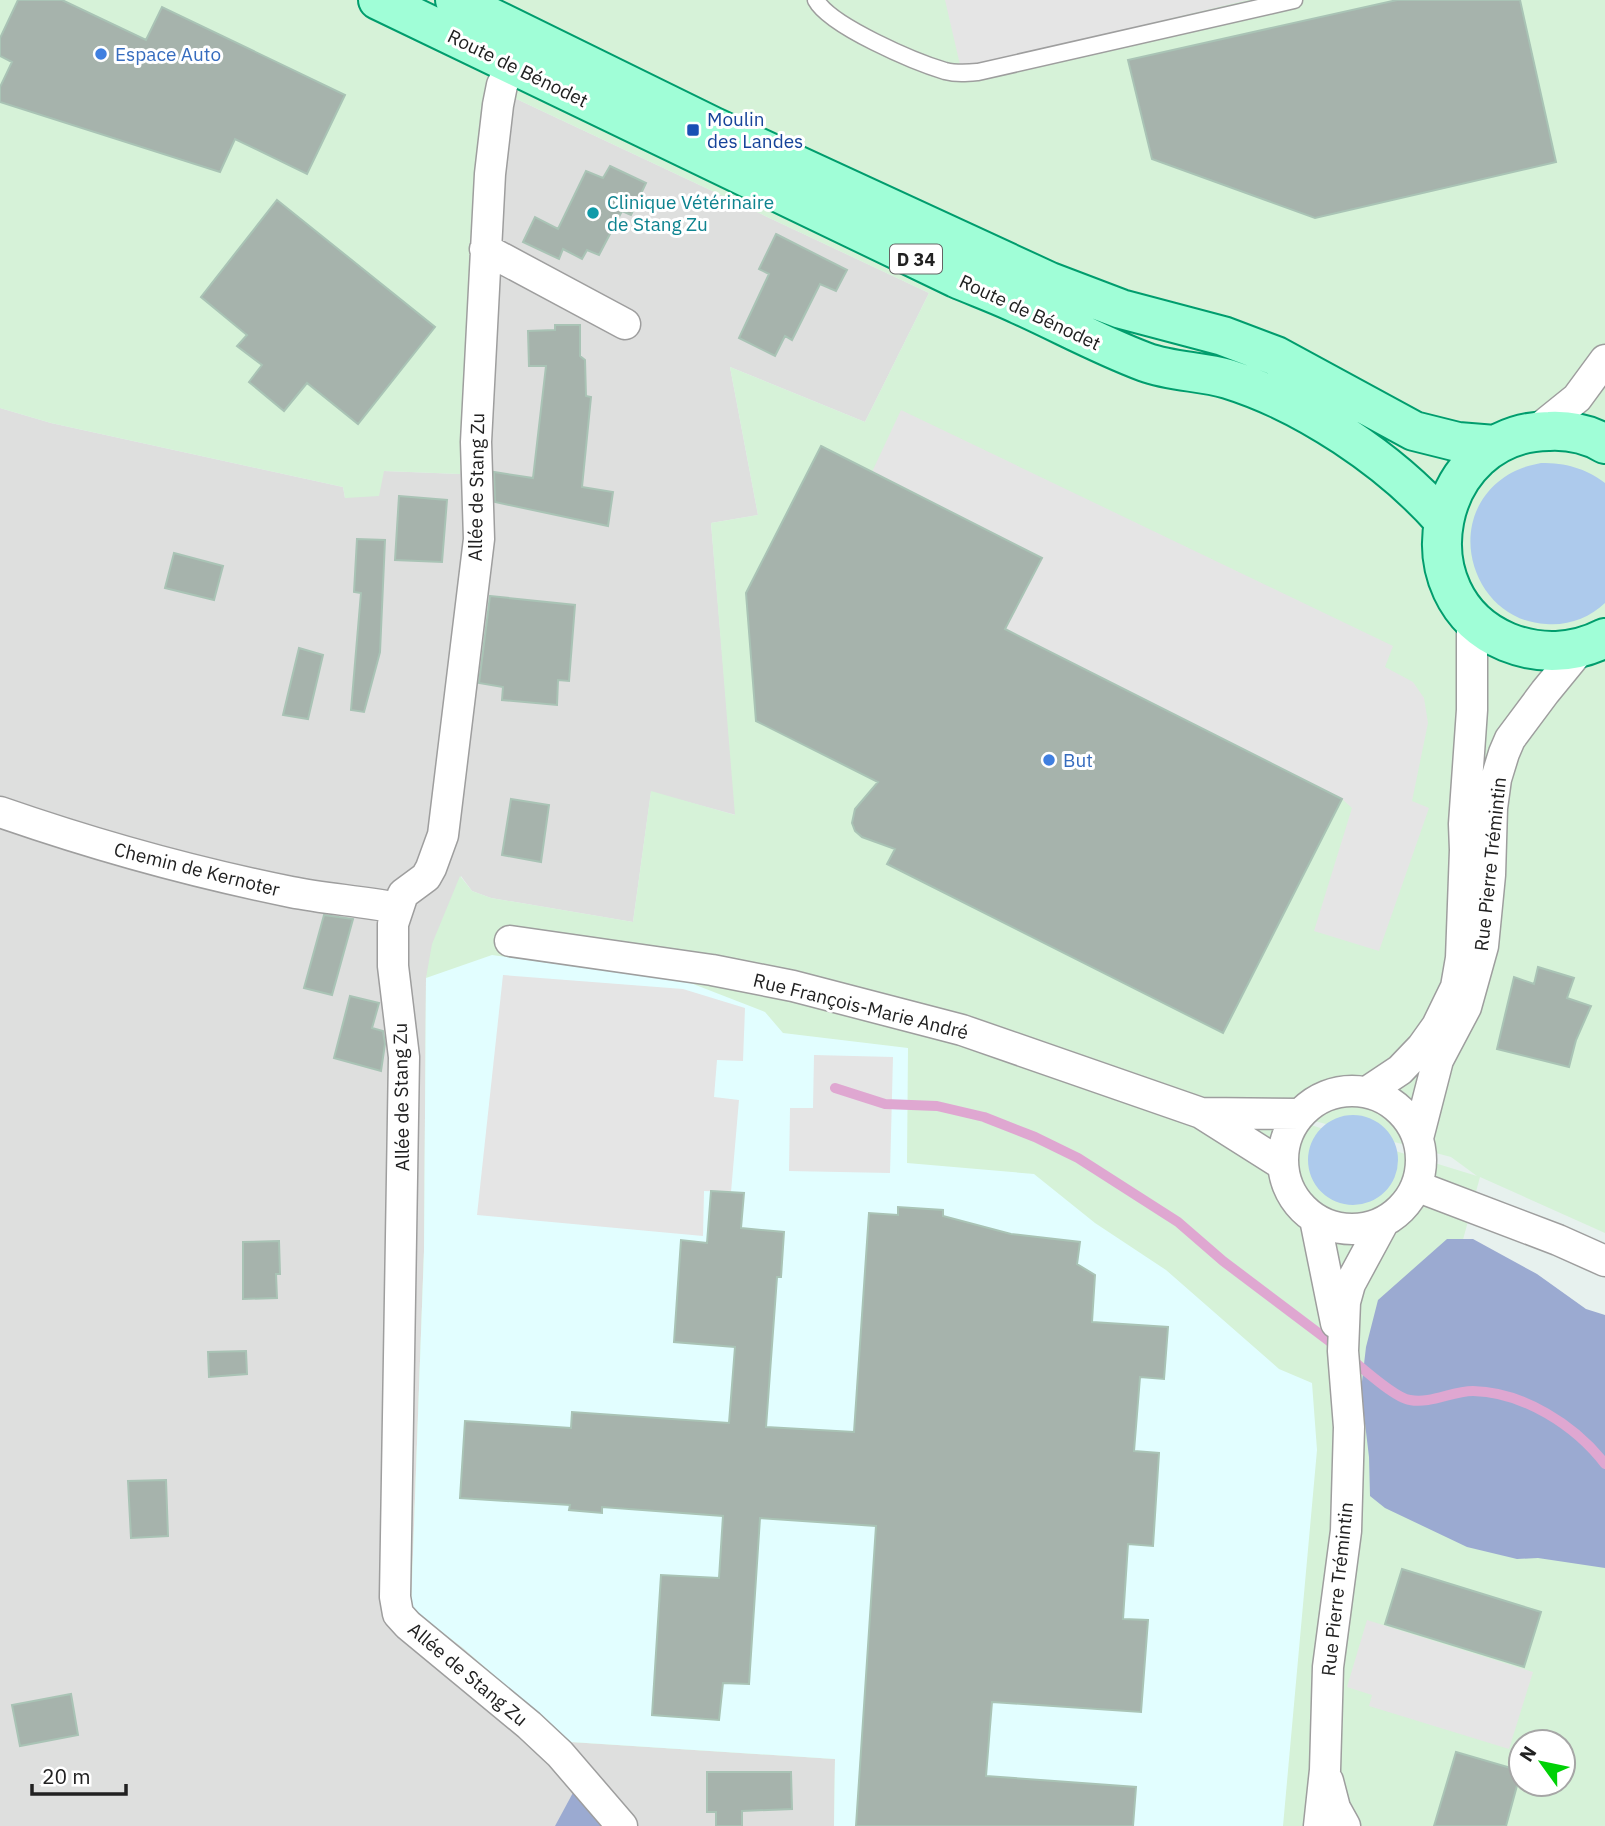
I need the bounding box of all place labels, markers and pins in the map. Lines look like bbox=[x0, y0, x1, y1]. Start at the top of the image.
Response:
place label: Espace Auto bbox=[115, 42, 221, 66]
marker: Espace Auto bbox=[93, 46, 109, 62]
place label: Moulin des Landes bbox=[707, 107, 803, 153]
marker: Moulin des Landes bbox=[685, 122, 701, 138]
place label: Clinique Vétérinaire de Stang Zu bbox=[607, 190, 774, 236]
marker: Clinique Vétérinaire de Stang Zu bbox=[585, 205, 601, 221]
place label: But bbox=[1063, 748, 1093, 772]
marker: But bbox=[1041, 752, 1057, 768]

